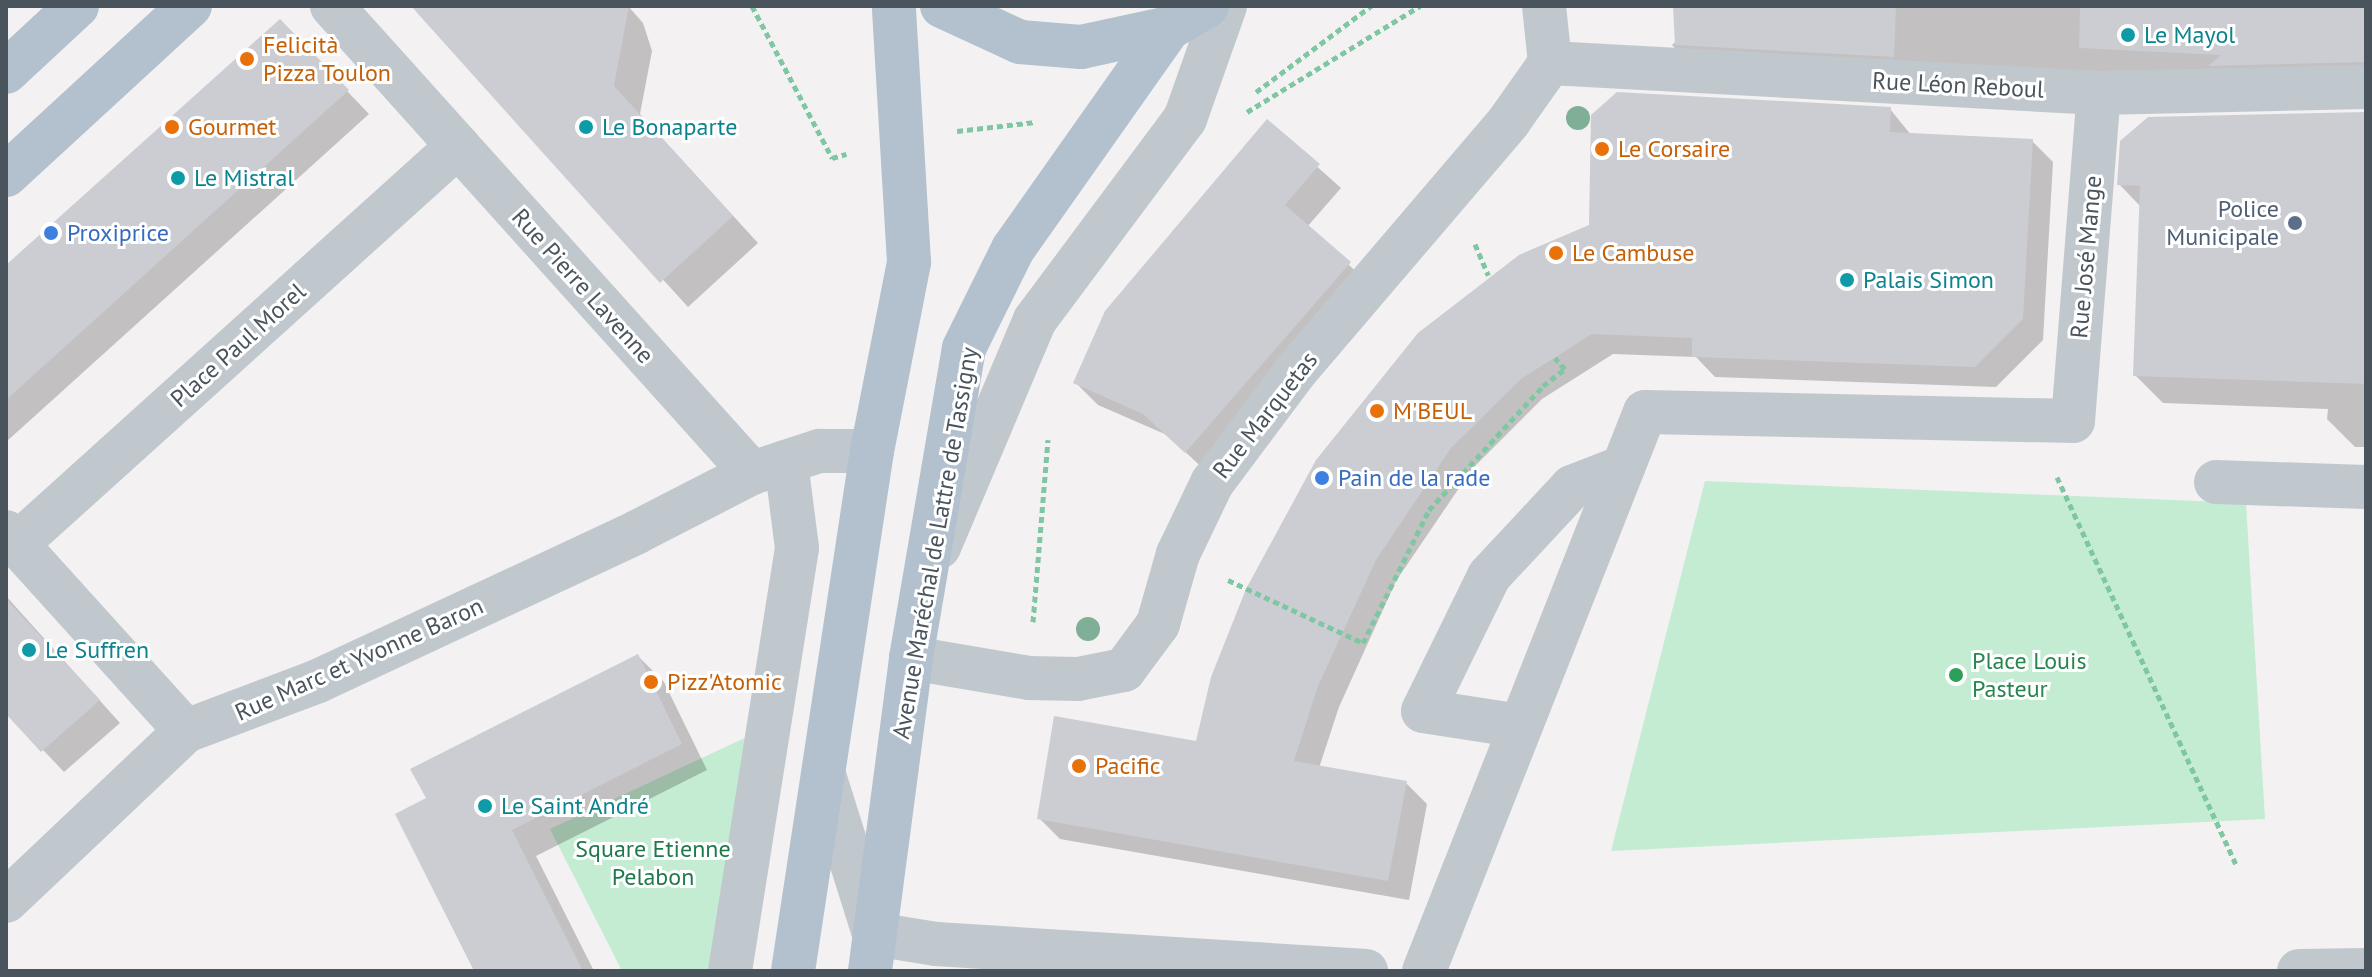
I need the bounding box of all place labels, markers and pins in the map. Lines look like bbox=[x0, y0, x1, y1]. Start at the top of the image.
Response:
place label: Le Mayol bbox=[2144, 21, 2235, 49]
marker: Le Mayol bbox=[2119, 26, 2137, 44]
place label: Felicità Pizza Toulon bbox=[263, 31, 392, 87]
marker: Felicità Pizza Toulon bbox=[238, 50, 256, 68]
place label: Gourmet bbox=[188, 113, 276, 141]
place label: Le Bonaparte bbox=[602, 113, 737, 141]
marker: Gourmet bbox=[163, 118, 181, 136]
marker: Le Bonaparte bbox=[577, 118, 595, 136]
place label: Le Corsaire bbox=[1618, 135, 1730, 163]
marker: Le Corsaire bbox=[1593, 140, 1611, 158]
place label: Le Mistral bbox=[194, 164, 294, 192]
marker: Le Mistral bbox=[169, 169, 187, 187]
place label: Police Municipale bbox=[2166, 195, 2279, 251]
marker: Police Municipale bbox=[2286, 214, 2304, 232]
place label: Proxiprice bbox=[67, 219, 169, 247]
marker: Proxiprice bbox=[42, 224, 60, 242]
place label: Le Cambuse bbox=[1572, 239, 1694, 267]
marker: Le Cambuse bbox=[1547, 244, 1565, 262]
place label: Palais Simon bbox=[1863, 266, 1994, 294]
marker: Palais Simon bbox=[1838, 271, 1856, 289]
place label: M'BEUL bbox=[1393, 397, 1472, 425]
marker: M'BEUL bbox=[1368, 402, 1386, 420]
place label: Pain de la rade bbox=[1338, 464, 1490, 492]
marker: Pain de la rade bbox=[1313, 469, 1331, 487]
place label: Le Suffren bbox=[45, 636, 149, 664]
marker: Le Suffren bbox=[20, 641, 38, 659]
place label: Place Louis Pasteur bbox=[1972, 647, 2087, 703]
marker: Place Louis Pasteur bbox=[1947, 666, 1965, 684]
place label: Pizz'Atomic bbox=[667, 668, 782, 696]
marker: Pizz'Atomic bbox=[642, 673, 660, 691]
place label: Pacific bbox=[1095, 752, 1161, 780]
marker: Pacific bbox=[1070, 757, 1088, 775]
place label: Le Saint André bbox=[501, 792, 650, 820]
marker: Le Saint André bbox=[476, 797, 494, 815]

